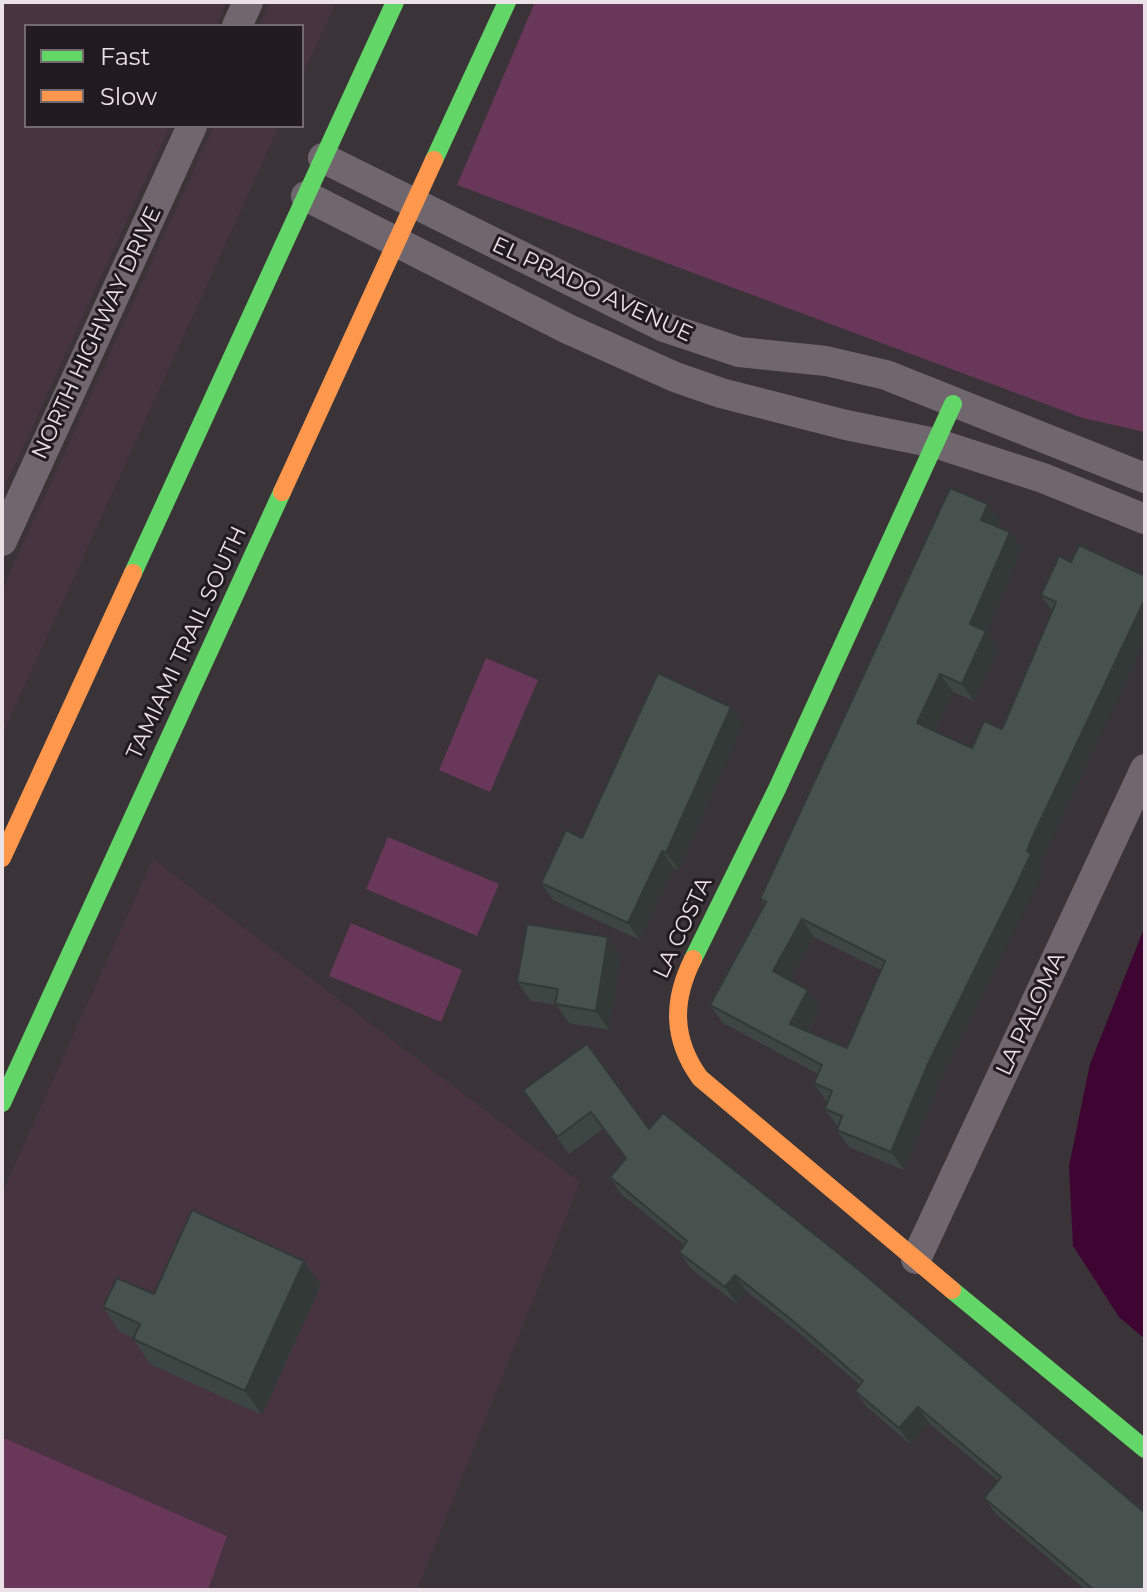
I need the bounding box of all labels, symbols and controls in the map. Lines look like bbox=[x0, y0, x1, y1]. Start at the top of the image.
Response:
legend bbox=[24, 24, 304, 128]
text: Fast bbox=[100, 42, 150, 71]
text: Slow bbox=[100, 82, 157, 111]
street label: NORTH HIGHWAY DRIVE bbox=[27, 203, 167, 463]
street label: EL PRADO AVENUE bbox=[488, 232, 696, 348]
street label: TAMIAMI TRAIL SOUTH bbox=[121, 522, 253, 764]
street label: LA COSTA bbox=[648, 873, 718, 983]
street label: LA PALOMA bbox=[991, 948, 1071, 1080]

